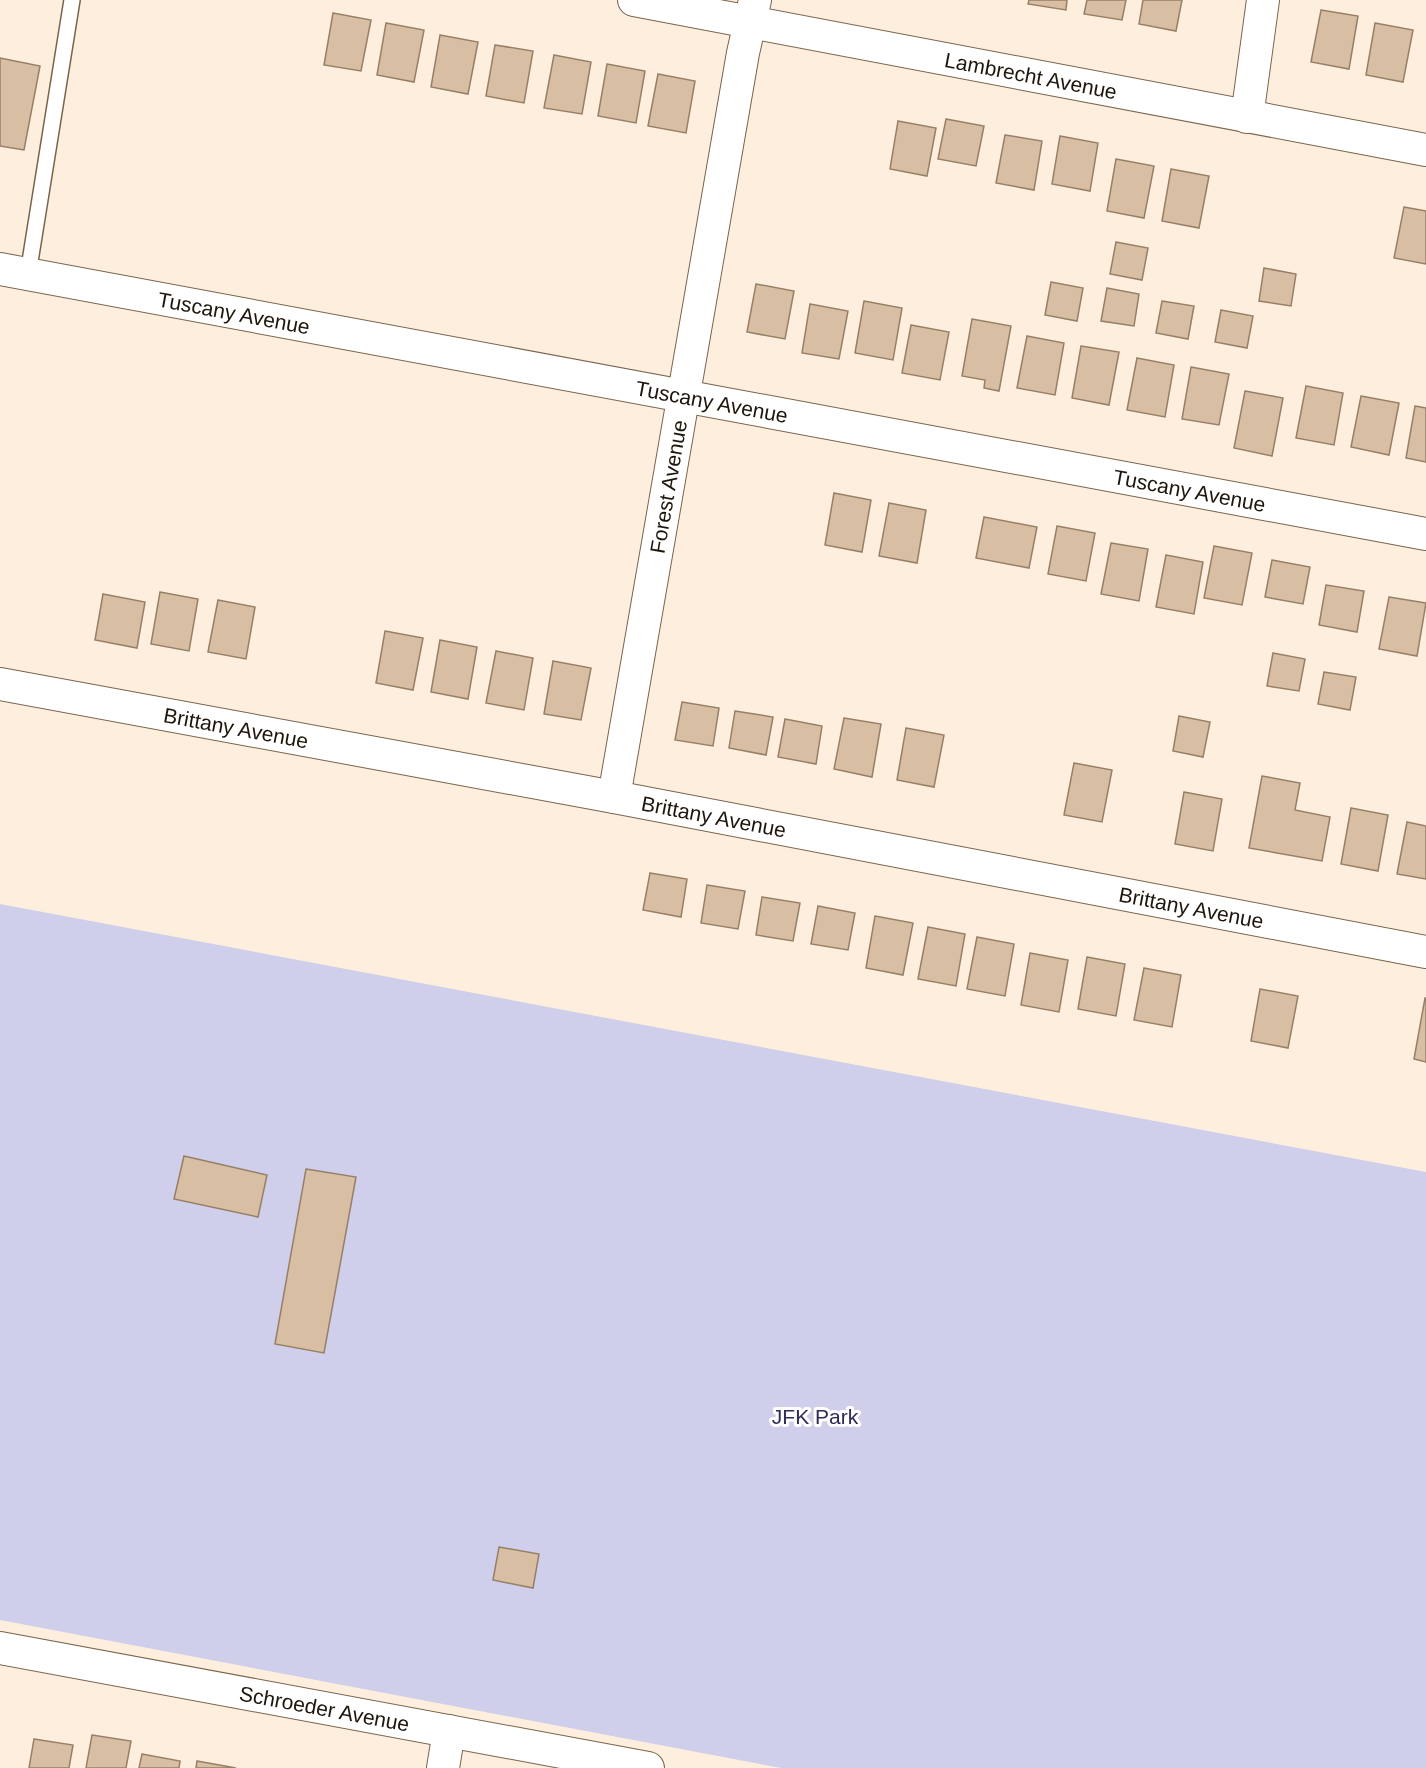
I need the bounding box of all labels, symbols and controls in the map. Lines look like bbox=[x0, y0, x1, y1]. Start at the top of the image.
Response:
street label: Lambrecht Avenue bbox=[943, 48, 1119, 103]
street label: Tuscany Avenue bbox=[156, 287, 312, 338]
street label: Tuscany Avenue bbox=[634, 376, 790, 427]
street label: Forest Avenue bbox=[645, 418, 691, 555]
street label: Tuscany Avenue bbox=[1112, 465, 1268, 515]
street label: Brittany Avenue bbox=[162, 703, 310, 752]
street label: Brittany Avenue bbox=[640, 791, 788, 841]
street label: Brittany Avenue bbox=[1117, 882, 1266, 932]
park label: JFK Park bbox=[772, 1405, 859, 1428]
street label: Schroeder Avenue bbox=[238, 1681, 411, 1735]

